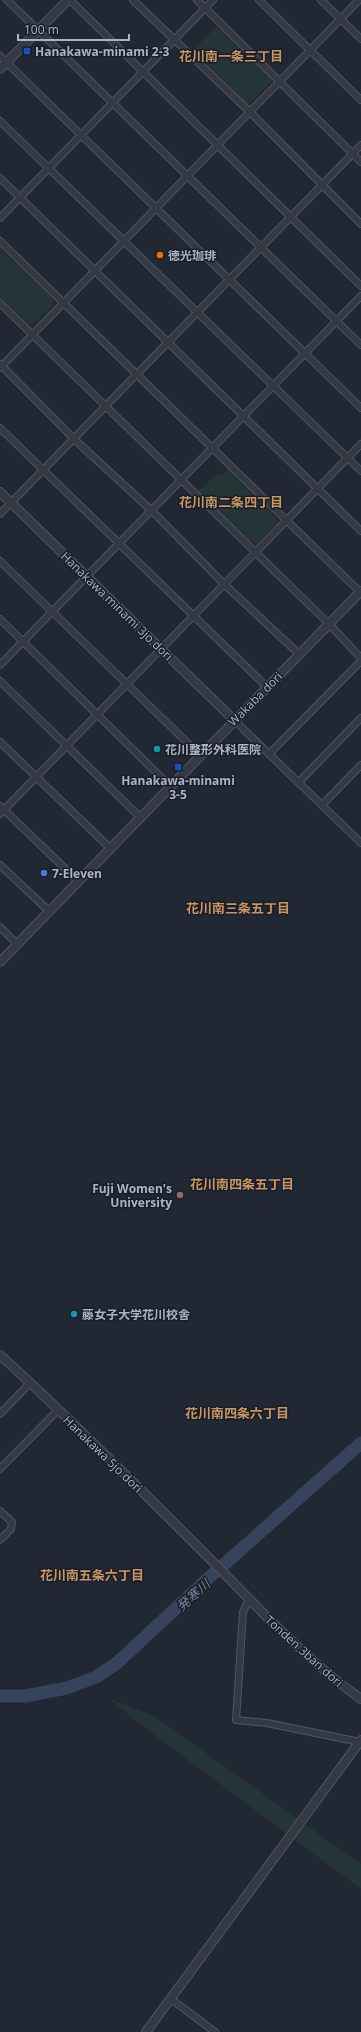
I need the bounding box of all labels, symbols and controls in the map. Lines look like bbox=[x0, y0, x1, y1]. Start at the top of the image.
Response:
scale bar bbox=[18, 16, 129, 42]
text: 100 m bbox=[24, 21, 59, 38]
place label: Hanakawa-minami 2-3 bbox=[35, 43, 170, 60]
marker: Hanakawa-minami 2-3 bbox=[22, 46, 32, 56]
district label: 花川南一条三丁目 bbox=[179, 47, 283, 65]
place label: 徳光珈琲 bbox=[168, 247, 216, 264]
marker: 徳光珈琲 bbox=[155, 250, 165, 260]
district label: 花川南二条四丁目 bbox=[179, 493, 283, 511]
street label: Hanakawa minami 3jo dori bbox=[57, 548, 177, 664]
street label: Wakaba dori bbox=[224, 668, 286, 730]
place label: 花川整形外科医院 bbox=[165, 741, 261, 758]
marker: 花川整形外科医院 bbox=[152, 744, 162, 754]
marker: Hanakawa-minami 3-5 bbox=[173, 762, 183, 772]
place label: Hanakawa-minami 3-5 bbox=[121, 772, 235, 803]
place label: 7-Eleven bbox=[52, 865, 102, 882]
marker: 7-Eleven bbox=[39, 868, 49, 878]
district label: 花川南三条五丁目 bbox=[186, 899, 290, 917]
district label: 花川南四条五丁目 bbox=[190, 1175, 294, 1193]
place label: Fuji Women's University bbox=[92, 1180, 172, 1211]
marker: Fuji Women's University bbox=[175, 1190, 185, 1200]
place label: 藤女子大学花川校舎 bbox=[82, 1306, 190, 1323]
marker: 藤女子大学花川校舎 bbox=[69, 1309, 79, 1319]
district label: 花川南四条六丁目 bbox=[185, 1404, 289, 1422]
street label: Hanakawa 5jo dori bbox=[60, 1412, 146, 1496]
district label: 花川南五条六丁目 bbox=[40, 1566, 144, 1584]
water label: 発寒川 bbox=[172, 1574, 215, 1615]
street label: Tonden 3ban dori bbox=[261, 1611, 347, 1691]

